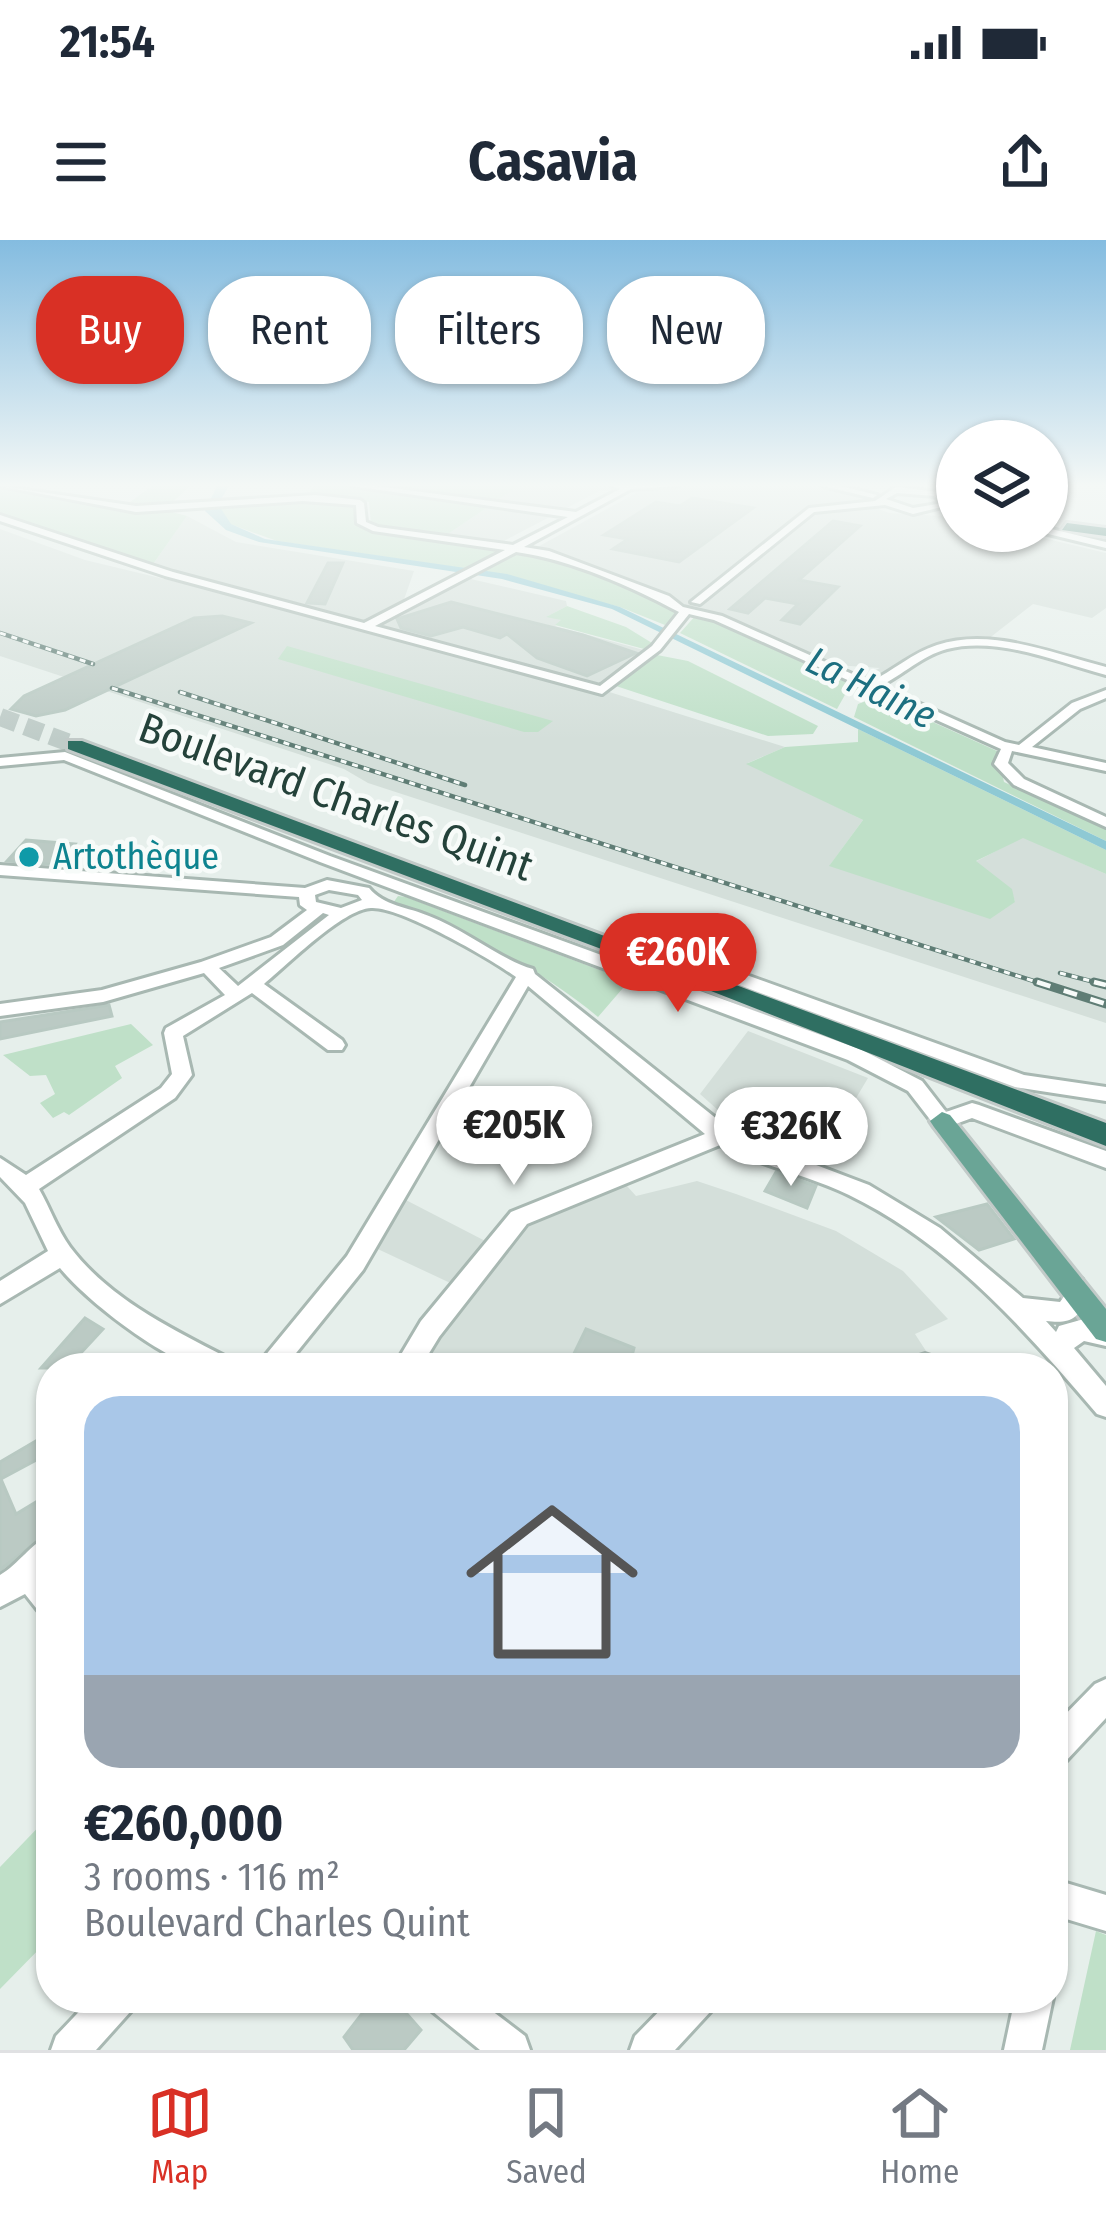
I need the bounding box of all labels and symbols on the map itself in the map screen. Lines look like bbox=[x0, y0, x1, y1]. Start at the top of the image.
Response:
water label: La Haine bbox=[799, 637, 943, 739]
street label: Boulevard Charles Quint bbox=[132, 702, 540, 892]
place label: Artothèque bbox=[53, 835, 219, 879]
marker: Artothèque bbox=[16, 844, 42, 870]
pin: €260K bbox=[594, 913, 762, 1015]
pin: €205K bbox=[430, 1086, 598, 1188]
pin: €326K bbox=[707, 1087, 875, 1189]

